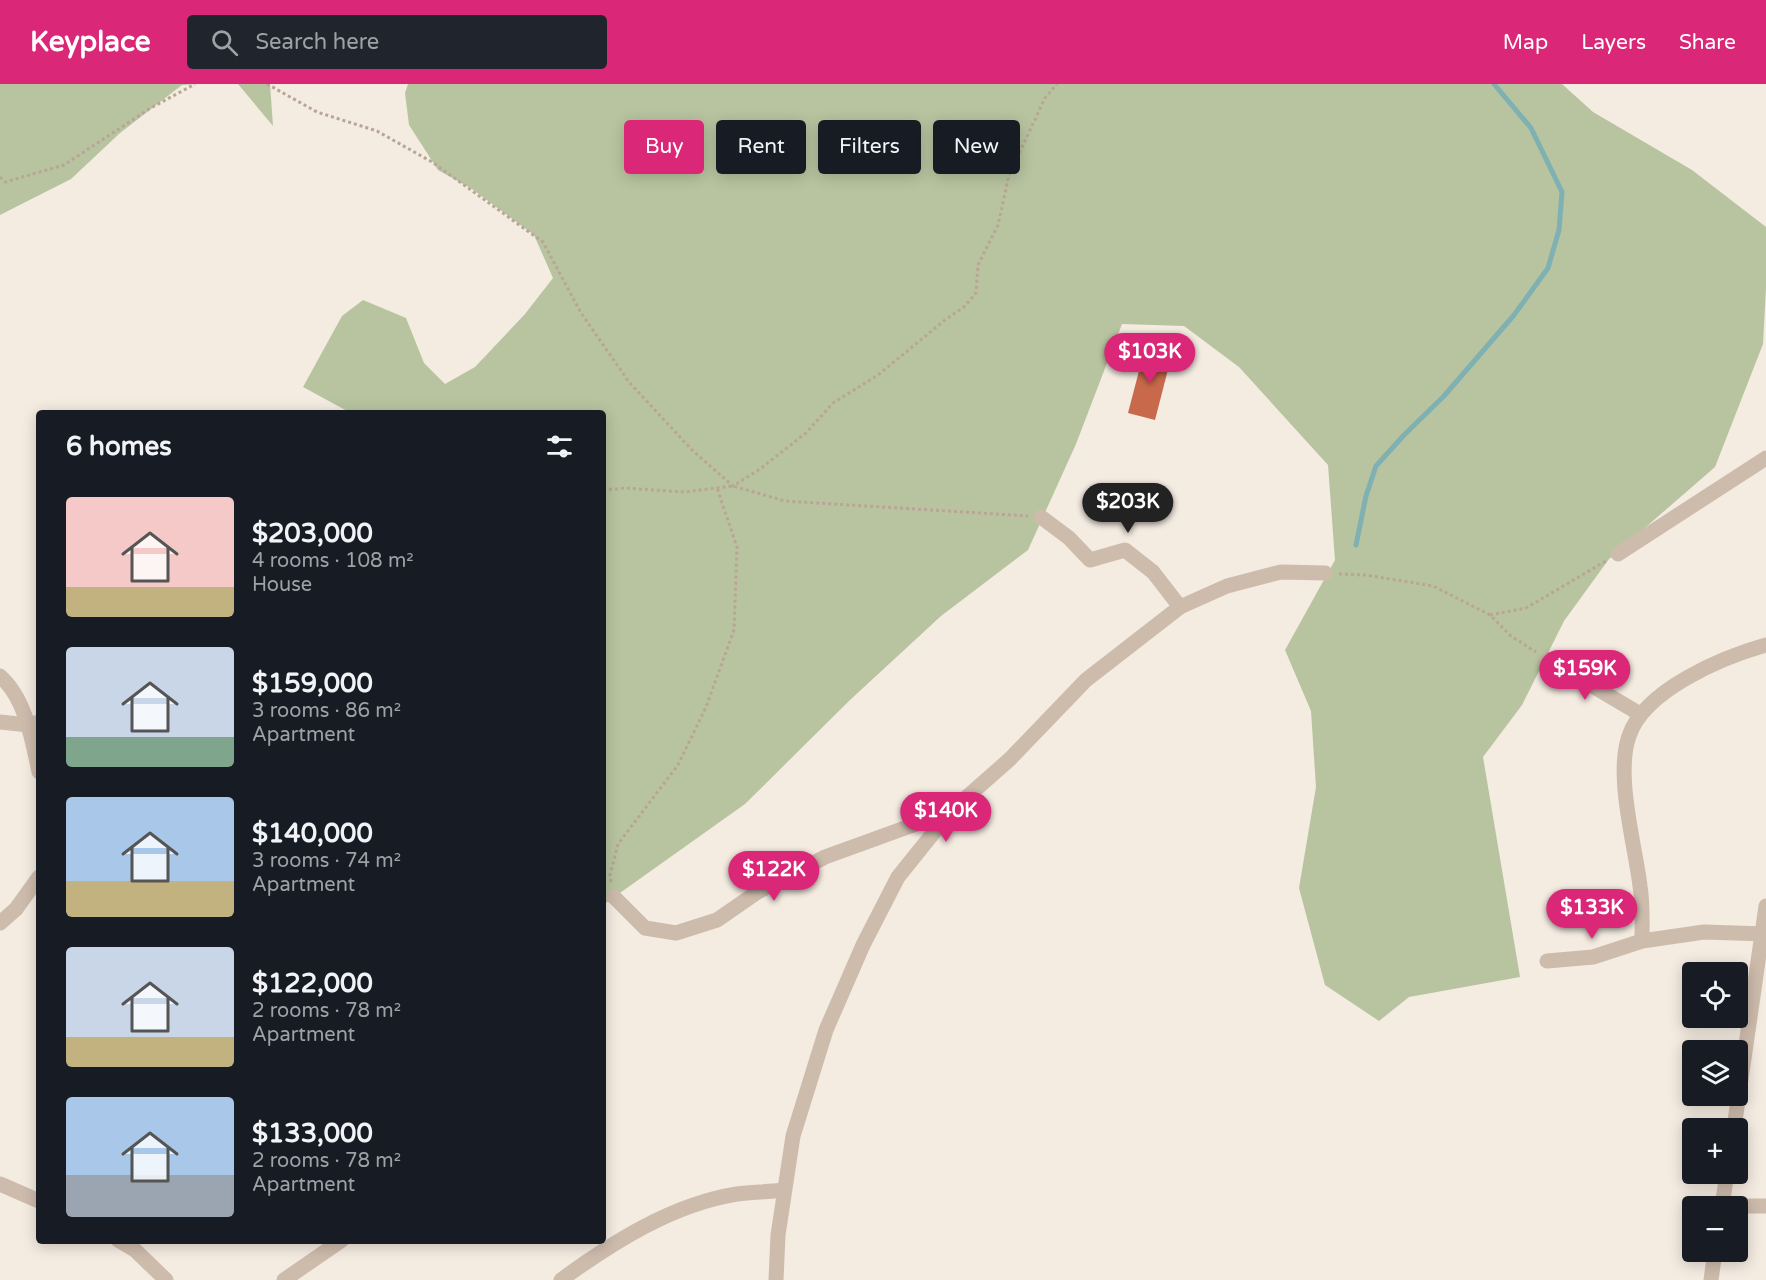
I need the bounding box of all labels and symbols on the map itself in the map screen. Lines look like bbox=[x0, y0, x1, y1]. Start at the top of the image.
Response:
pin: $103K bbox=[1108, 333, 1192, 384]
pin: $203K bbox=[1086, 483, 1170, 534]
pin: $159K bbox=[1543, 650, 1627, 701]
pin: $140K bbox=[904, 792, 988, 843]
pin: $122K bbox=[732, 851, 816, 902]
pin: $133K bbox=[1550, 889, 1634, 940]

